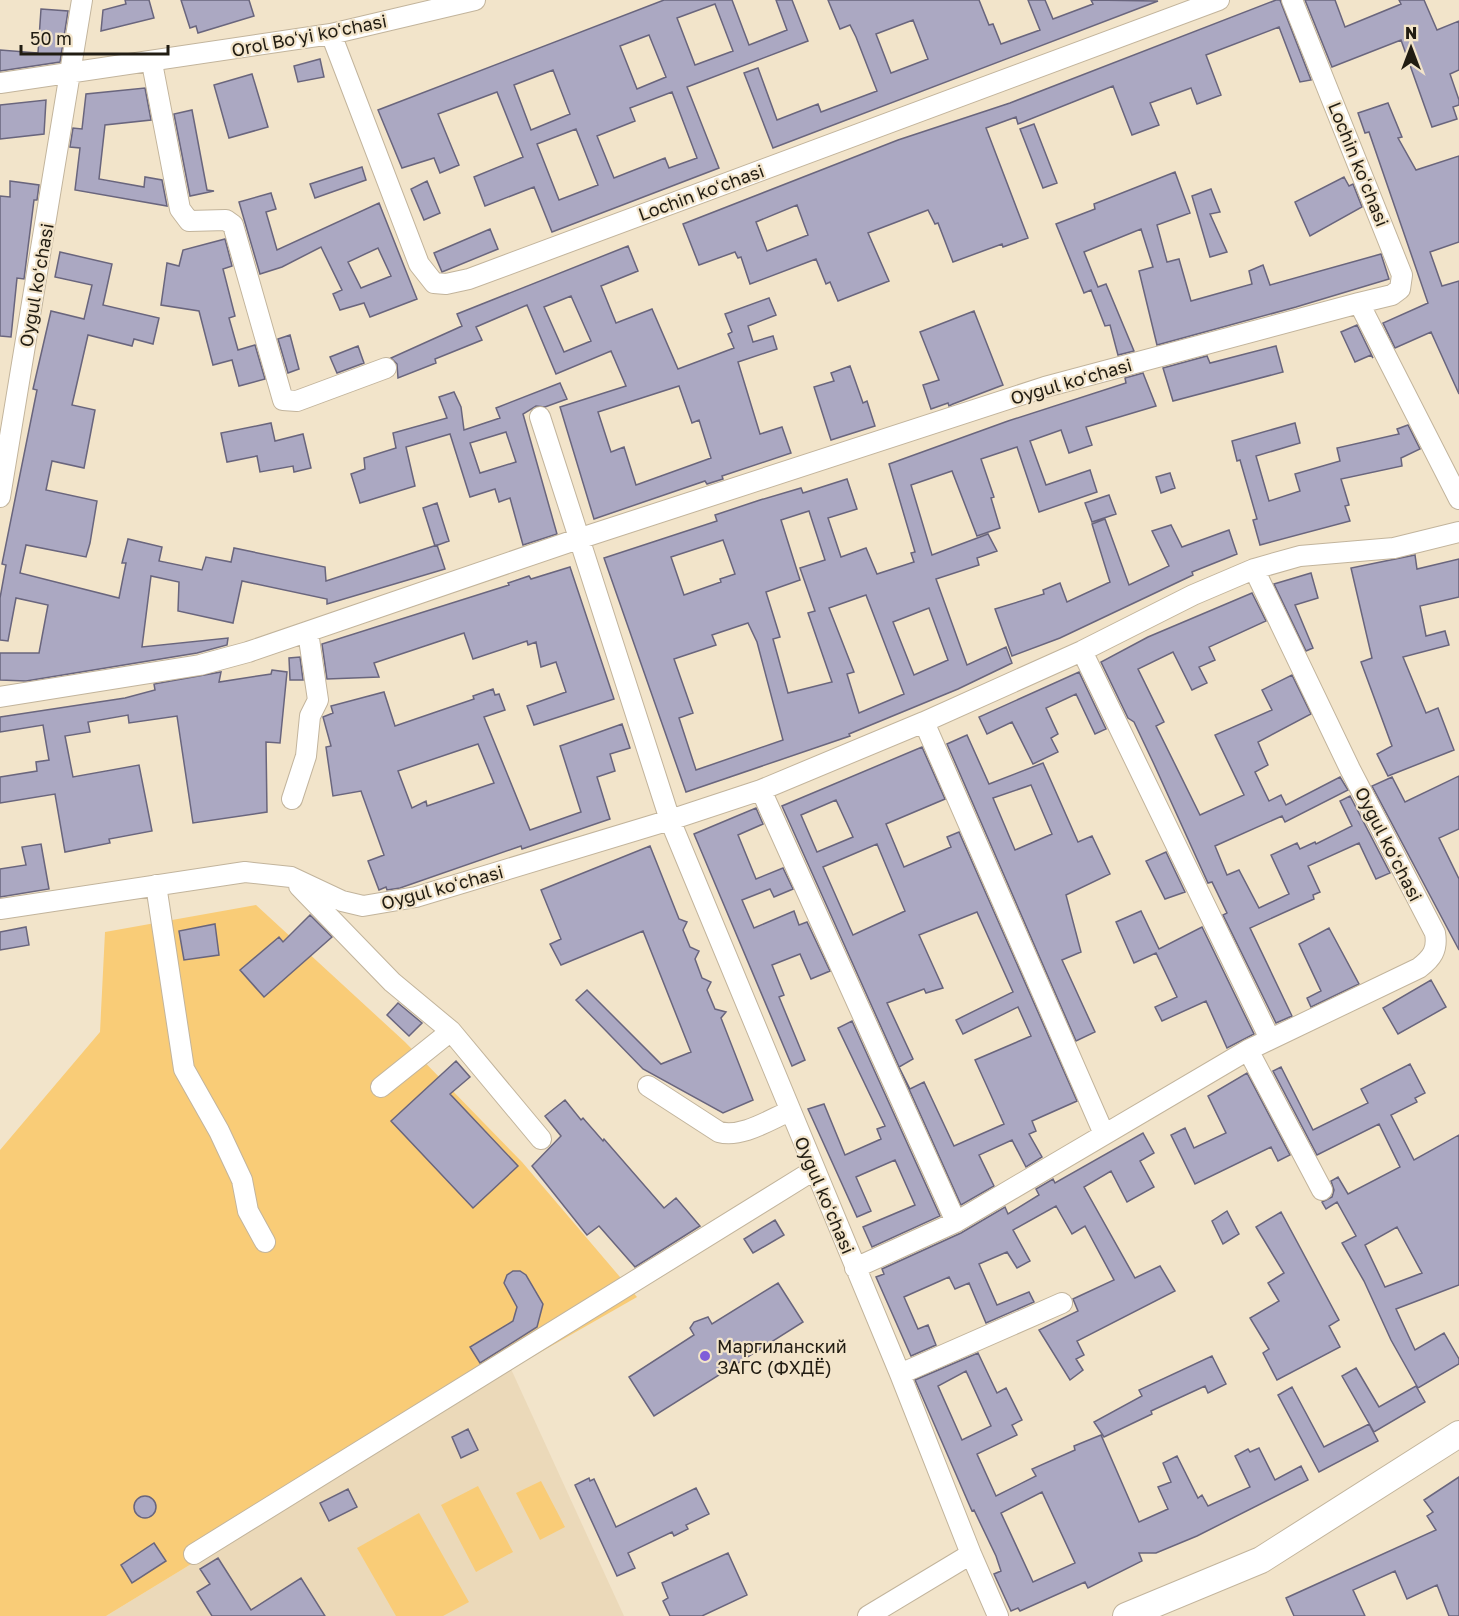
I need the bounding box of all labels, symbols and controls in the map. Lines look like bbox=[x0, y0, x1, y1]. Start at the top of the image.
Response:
street label: Orol Boʻyi koʻchasi bbox=[230, 9, 388, 61]
scale bar bbox=[21, 18, 168, 56]
north arrow bbox=[1381, 18, 1441, 78]
text: N bbox=[1405, 23, 1417, 43]
text: 50 m bbox=[30, 27, 72, 49]
street label: Lochin koʻchasi bbox=[1324, 99, 1394, 229]
street label: Lochin koʻchasi bbox=[635, 159, 767, 225]
street label: Oygul koʻchasi bbox=[14, 221, 58, 349]
street label: Oygul koʻchasi bbox=[1008, 353, 1134, 409]
street label: Oygul koʻchasi bbox=[1351, 783, 1427, 905]
street label: Oygul koʻchasi bbox=[379, 860, 505, 914]
street label: Oygul koʻchasi bbox=[790, 1133, 860, 1257]
place label: Маргиланский ЗАГС (ФХДЁ) bbox=[717, 1335, 847, 1378]
marker: Маргиланский ЗАГС (ФХДЁ) bbox=[698, 1349, 712, 1363]

